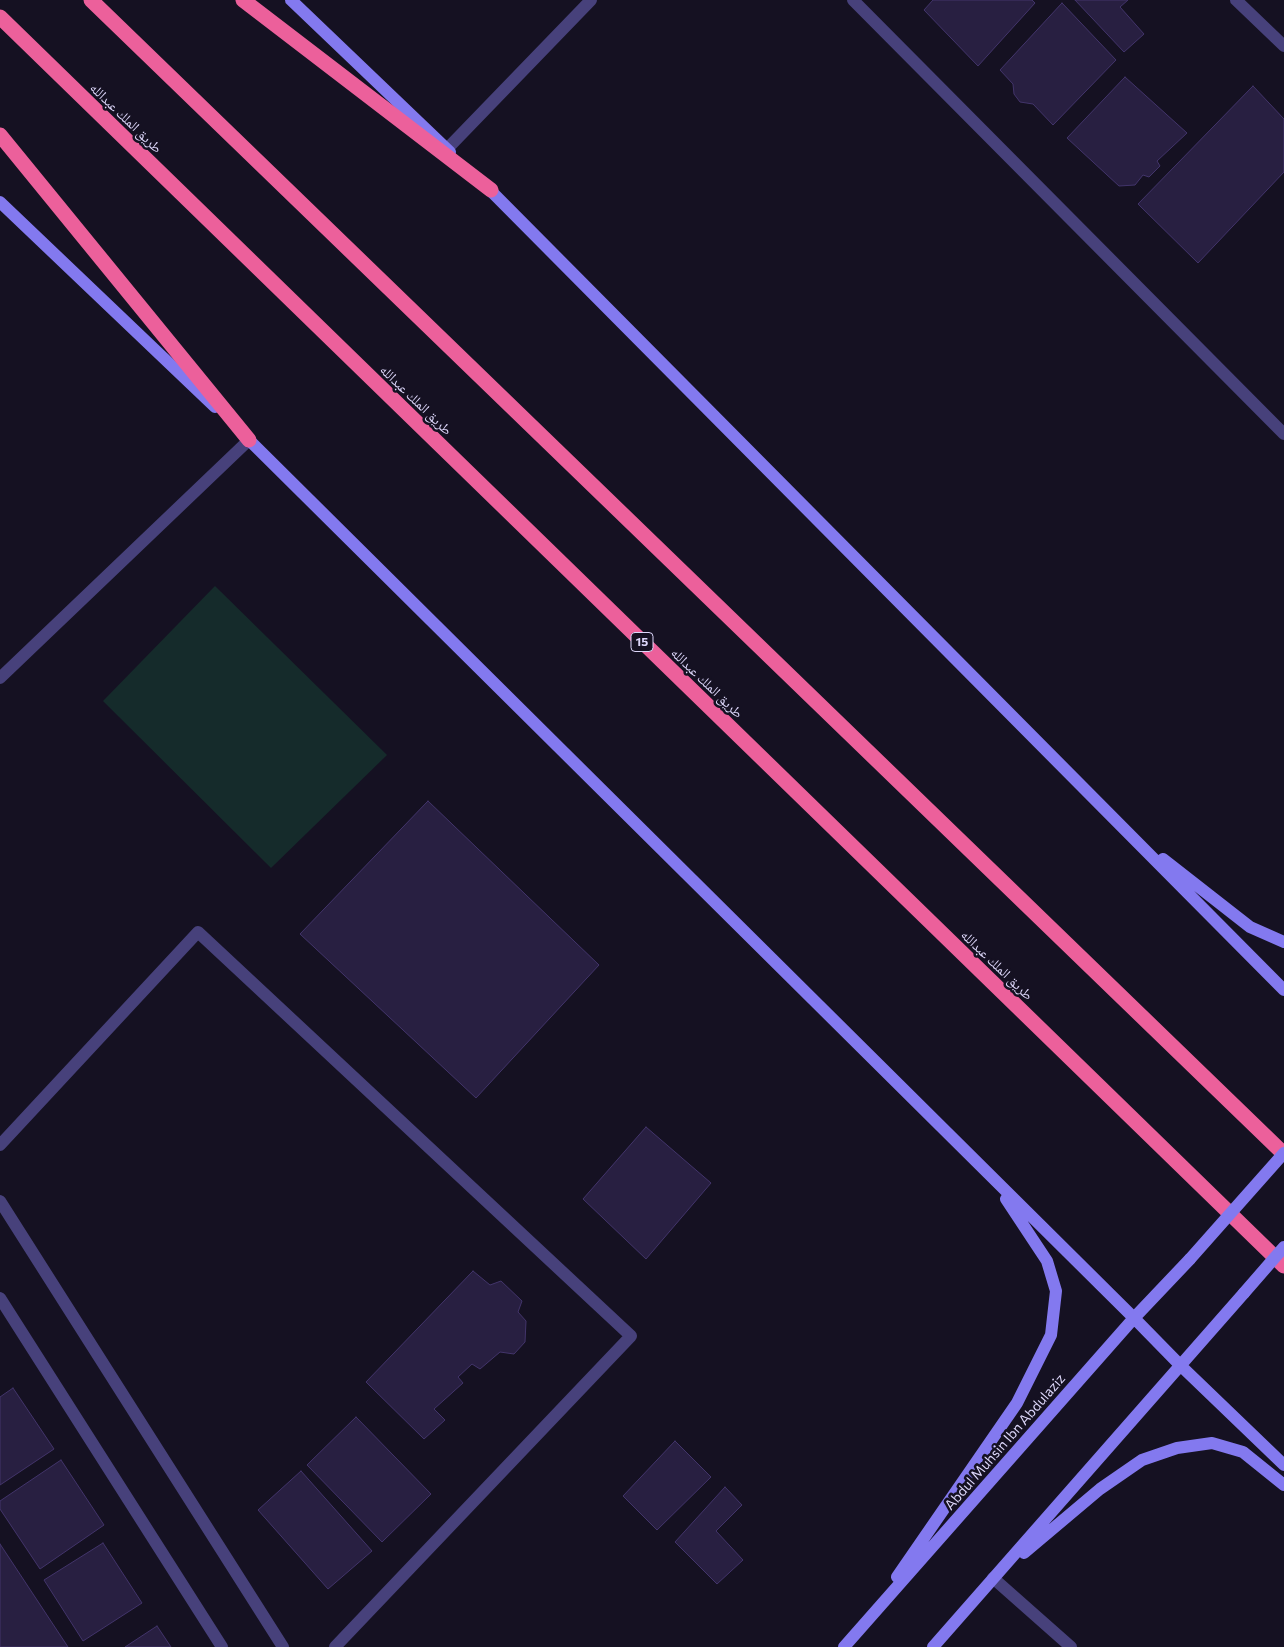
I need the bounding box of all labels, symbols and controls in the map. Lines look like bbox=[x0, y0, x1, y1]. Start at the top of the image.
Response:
street label: طريق الملك عبدالله bbox=[86, 79, 166, 157]
street label: طريق الملك عبدالله bbox=[376, 361, 456, 439]
road number: 15 bbox=[631, 632, 653, 652]
street label: طريق الملك عبدالله bbox=[667, 644, 747, 722]
street label: طريق الملك عبدالله bbox=[957, 926, 1037, 1004]
street label: Abdul Muhsin Ibn Abdulaziz bbox=[941, 1370, 1069, 1514]

